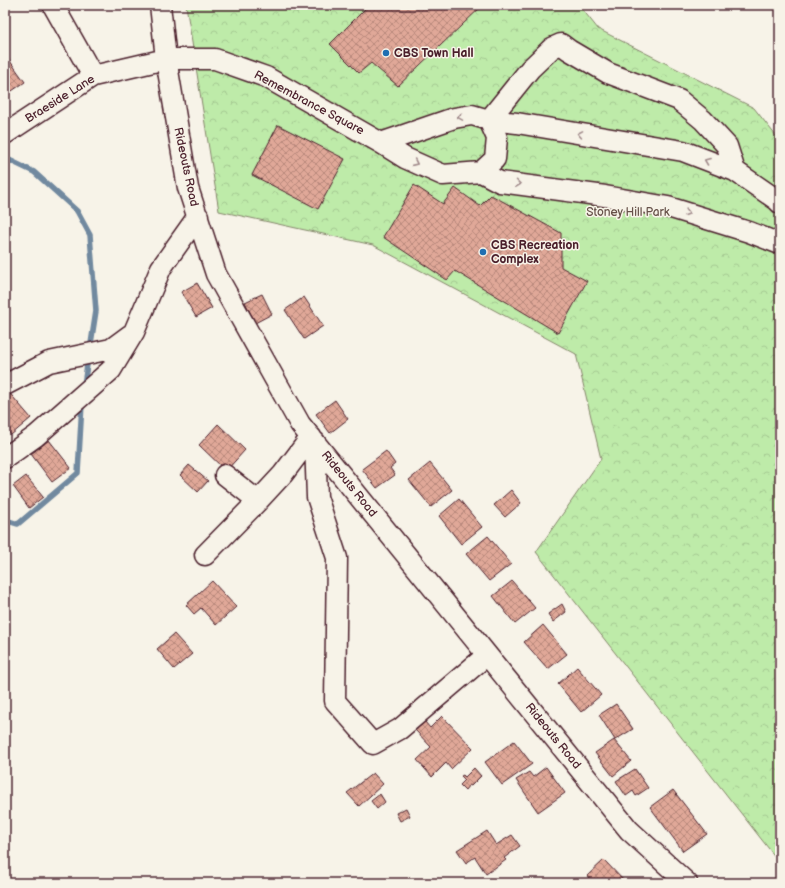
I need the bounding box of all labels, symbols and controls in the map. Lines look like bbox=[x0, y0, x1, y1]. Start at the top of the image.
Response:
place label: CBS Town Hall bbox=[394, 46, 473, 61]
marker: CBS Town Hall bbox=[381, 48, 391, 58]
street label: Remembrance Square bbox=[251, 68, 367, 138]
street label: Braeside Lane bbox=[22, 72, 98, 126]
one-way arrow bbox=[457, 112, 463, 121]
street label: Rideouts Road bbox=[170, 126, 202, 208]
one-way arrow bbox=[577, 130, 583, 139]
one-way arrow bbox=[704, 157, 711, 165]
one-way arrow bbox=[411, 158, 418, 166]
one-way arrow bbox=[515, 179, 521, 188]
park label: Stoney Hill Park bbox=[586, 205, 670, 220]
one-way arrow bbox=[683, 208, 690, 217]
place label: CBS Recreation Complex bbox=[491, 238, 579, 267]
marker: CBS Recreation Complex bbox=[478, 247, 488, 257]
street label: Rideouts Road bbox=[318, 448, 380, 520]
street label: Rideouts Road bbox=[522, 700, 584, 772]

